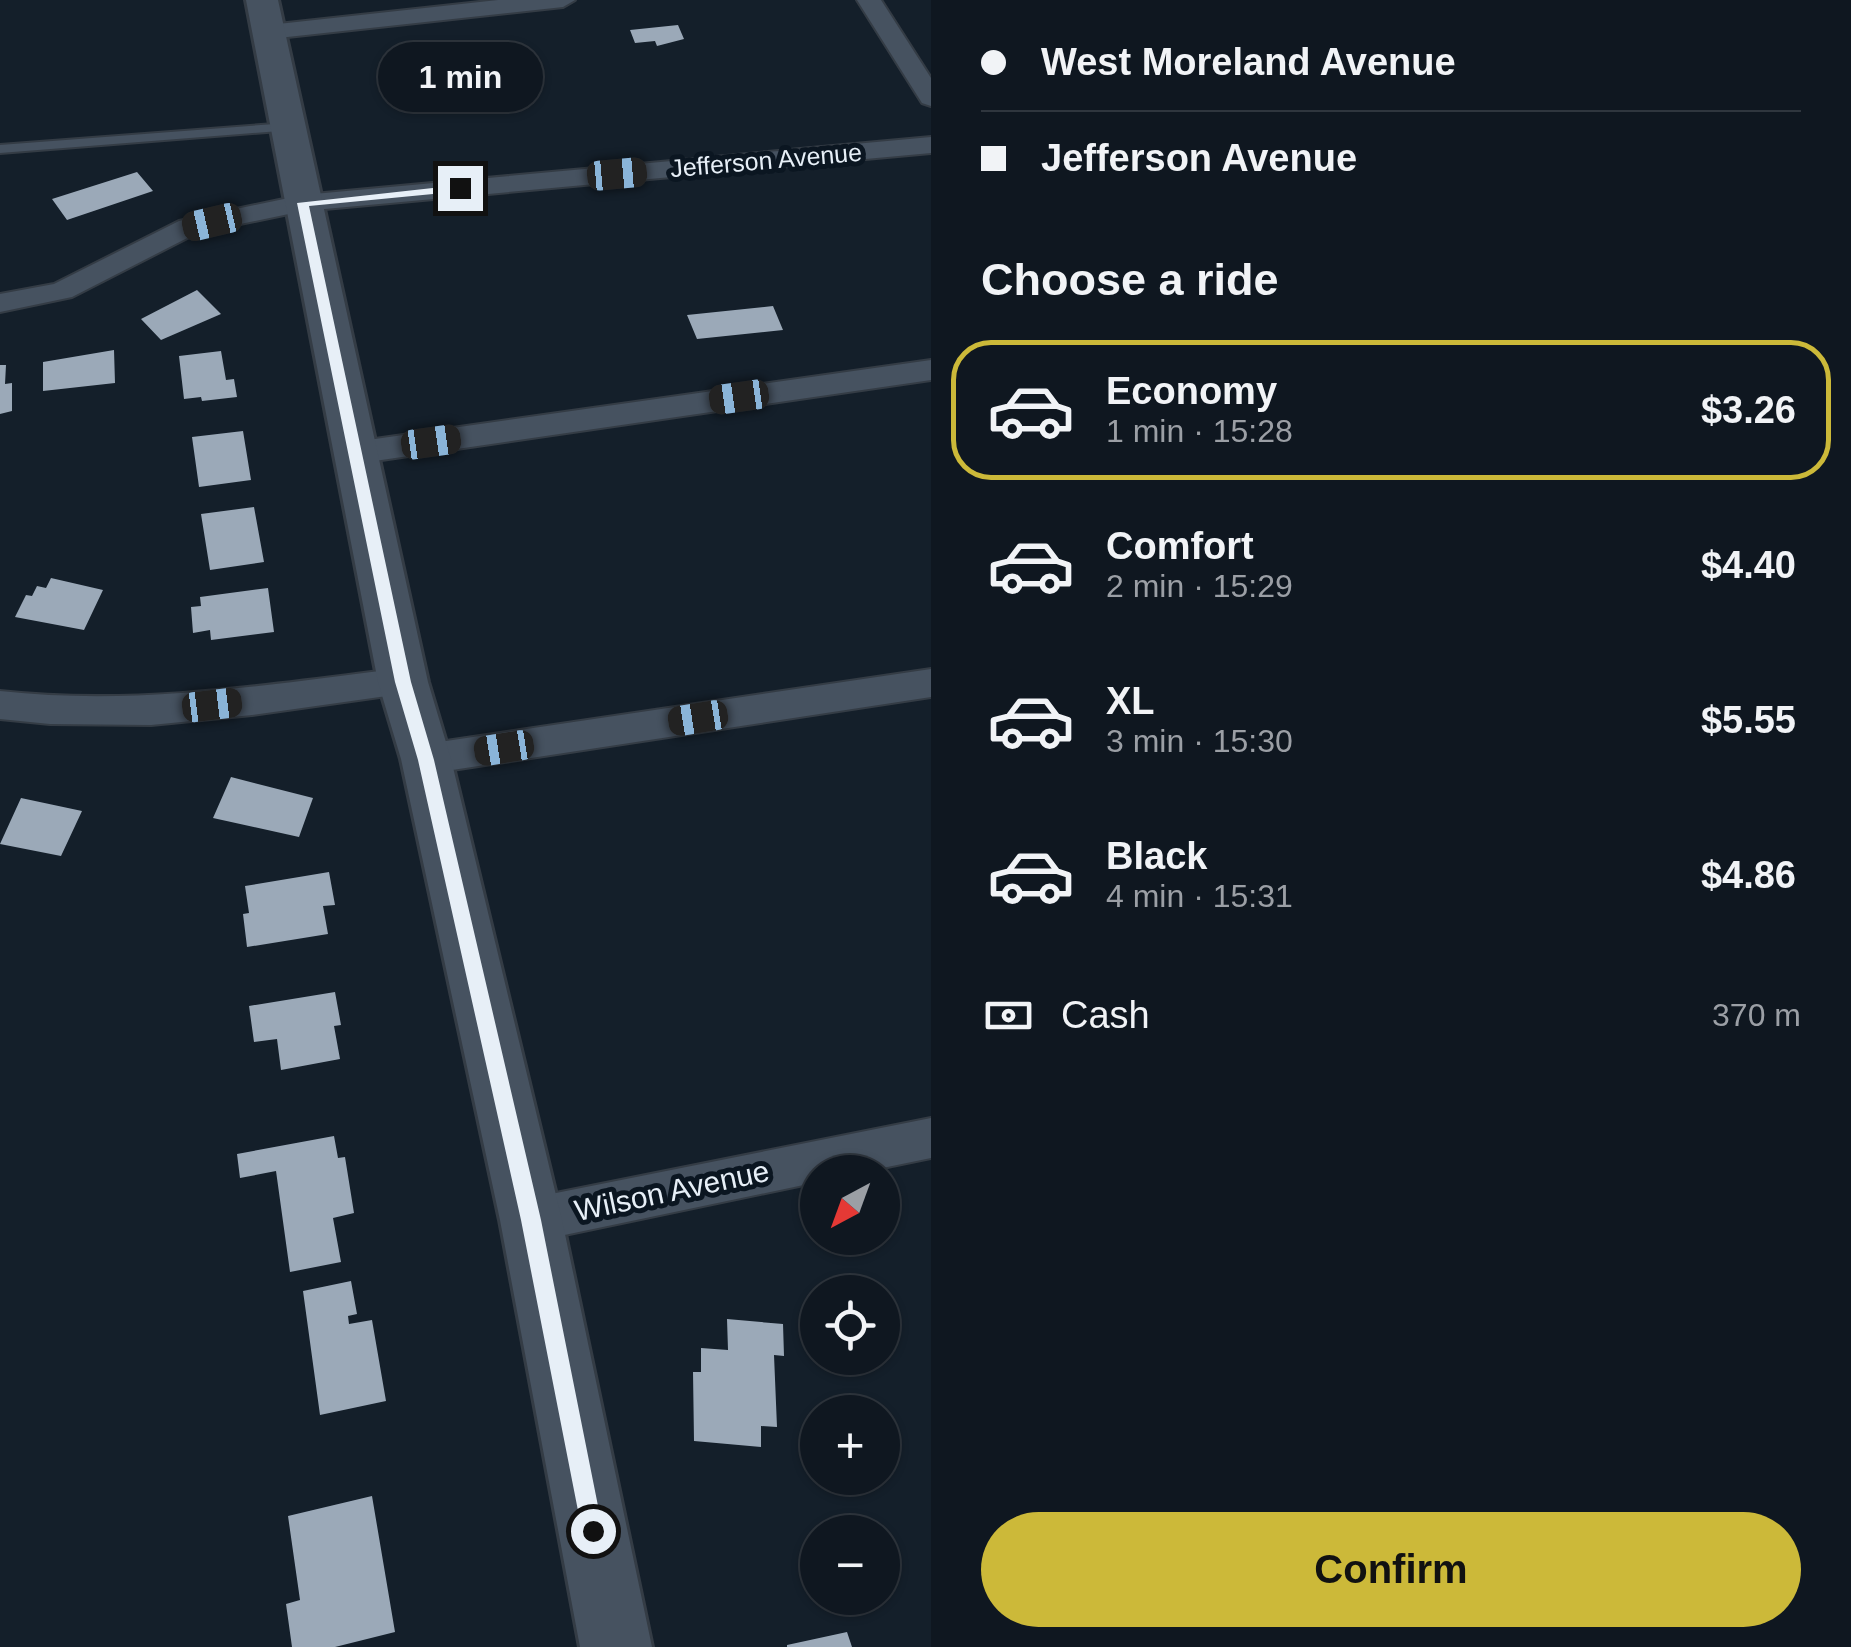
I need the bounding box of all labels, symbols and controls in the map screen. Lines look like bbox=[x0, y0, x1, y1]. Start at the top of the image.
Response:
text: West Moreland Avenue bbox=[1041, 41, 1456, 83]
callout: 1 min bbox=[378, 43, 542, 113]
text: 1 min bbox=[419, 59, 502, 95]
text: Jefferson Avenue bbox=[1041, 137, 1357, 179]
street label: Jefferson Avenue bbox=[669, 138, 863, 182]
car bbox=[586, 156, 648, 192]
route end bbox=[438, 166, 483, 211]
car bbox=[179, 201, 245, 243]
text: Choose a ride bbox=[981, 254, 1279, 305]
icon: car bbox=[986, 365, 1076, 455]
text: Economy bbox=[1106, 370, 1277, 412]
car bbox=[707, 378, 771, 416]
text: $3.26 bbox=[1701, 389, 1796, 431]
text: 1 min · 15:28 bbox=[1106, 413, 1293, 449]
car bbox=[399, 423, 463, 461]
icon: car bbox=[986, 520, 1076, 610]
text: Comfort bbox=[1106, 525, 1254, 567]
text: $4.40 bbox=[1701, 544, 1796, 586]
text: 2 min · 15:29 bbox=[1106, 568, 1293, 604]
icon: car bbox=[986, 675, 1076, 765]
text: XL bbox=[1106, 680, 1155, 722]
car bbox=[180, 686, 244, 724]
car bbox=[666, 698, 730, 738]
text: $5.55 bbox=[1701, 699, 1796, 741]
text: 3 min · 15:30 bbox=[1106, 723, 1293, 759]
car bbox=[472, 728, 536, 768]
icon: car bbox=[986, 830, 1076, 920]
text: Black bbox=[1106, 835, 1207, 877]
text: $4.86 bbox=[1701, 854, 1796, 896]
text: 4 min · 15:31 bbox=[1106, 878, 1293, 914]
icon: cash bbox=[981, 988, 1036, 1043]
text: Cash bbox=[1061, 994, 1150, 1036]
text: 370 m bbox=[1712, 997, 1801, 1033]
street label: Wilson Avenue bbox=[572, 1154, 772, 1227]
north arrow bbox=[800, 1155, 900, 1255]
map controls bbox=[800, 1155, 900, 1615]
button: locate bbox=[800, 1275, 900, 1375]
button: + bbox=[800, 1395, 900, 1495]
route start bbox=[571, 1509, 616, 1554]
button: Confirm bbox=[981, 1512, 1801, 1627]
button: − bbox=[800, 1515, 900, 1615]

